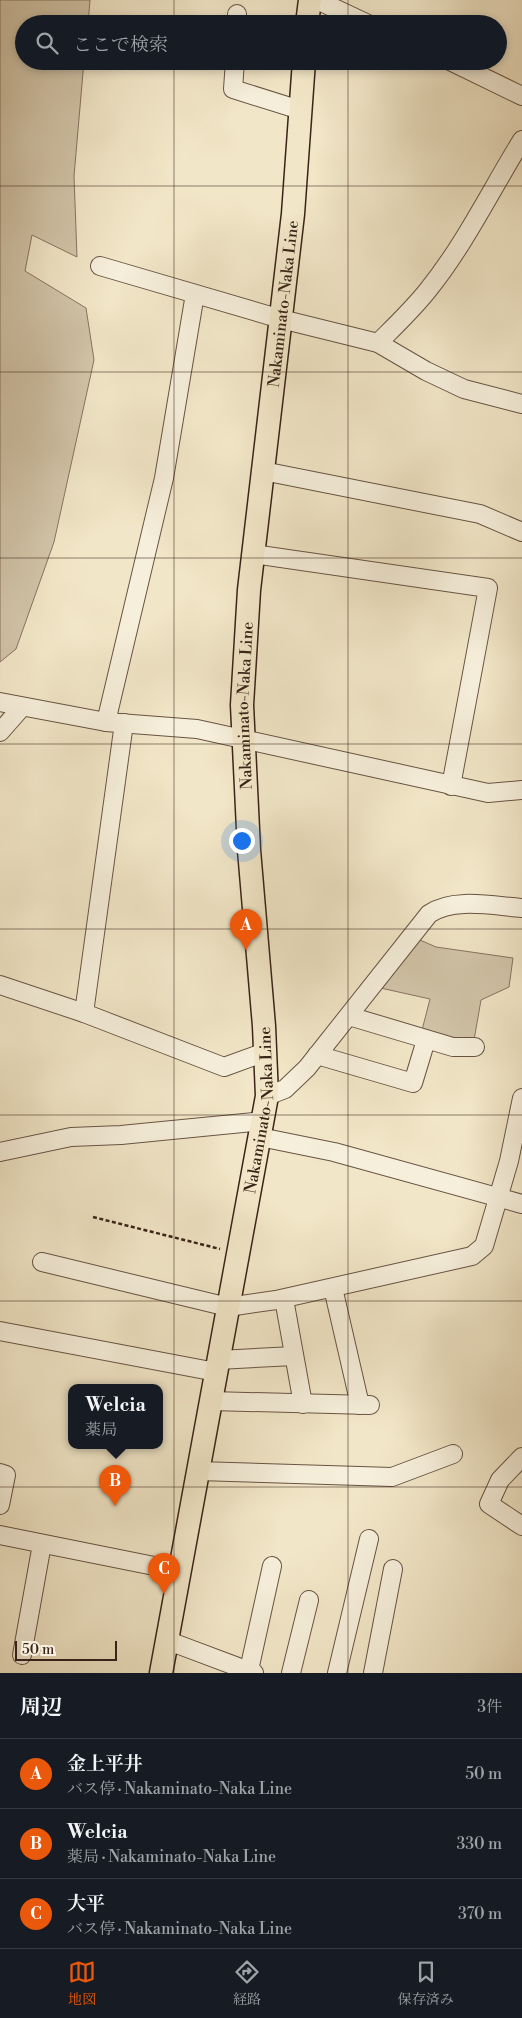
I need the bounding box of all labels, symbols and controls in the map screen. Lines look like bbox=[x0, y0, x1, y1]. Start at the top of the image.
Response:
search box bbox=[15, 15, 507, 70]
icon: search bbox=[33, 29, 61, 57]
text: ここで検索 bbox=[73, 33, 168, 57]
street label: Nakaminato-Naka Line bbox=[264, 219, 303, 388]
street label: Nakaminato-Naka Line bbox=[233, 621, 258, 790]
your location bbox=[229, 828, 255, 854]
pin: A bbox=[230, 909, 262, 950]
street label: Nakaminato-Naka Line bbox=[240, 1026, 278, 1195]
popup bbox=[68, 1384, 163, 1449]
text: Welcia bbox=[85, 1393, 146, 1417]
text: 薬局 bbox=[85, 1420, 117, 1440]
pin: B bbox=[99, 1465, 131, 1506]
pin: C bbox=[148, 1553, 180, 1594]
scale bar bbox=[15, 1638, 118, 1661]
text: 50 m bbox=[22, 1641, 54, 1659]
text: 周辺 bbox=[20, 1695, 62, 1721]
text: 3件 bbox=[477, 1697, 502, 1717]
text: 金上平井 bbox=[67, 1752, 143, 1776]
text: A bbox=[30, 1764, 42, 1784]
text: 50 m bbox=[465, 1764, 502, 1784]
text: バス停 · Nakaminato-Naka Line bbox=[67, 1779, 292, 1799]
text: Welcia bbox=[67, 1820, 127, 1844]
text: B bbox=[30, 1834, 42, 1854]
text: 330 m bbox=[456, 1834, 502, 1854]
text: 薬局 · Nakaminato-Naka Line bbox=[67, 1847, 276, 1867]
text: 大平 bbox=[67, 1892, 105, 1916]
text: C bbox=[30, 1904, 42, 1924]
text: 370 m bbox=[458, 1904, 502, 1924]
text: バス停 · Nakaminato-Naka Line bbox=[67, 1919, 292, 1939]
tab: 地図 bbox=[68, 1958, 96, 2009]
tab: 経路 bbox=[233, 1958, 261, 2009]
tab: 保存済み bbox=[398, 1958, 454, 2009]

